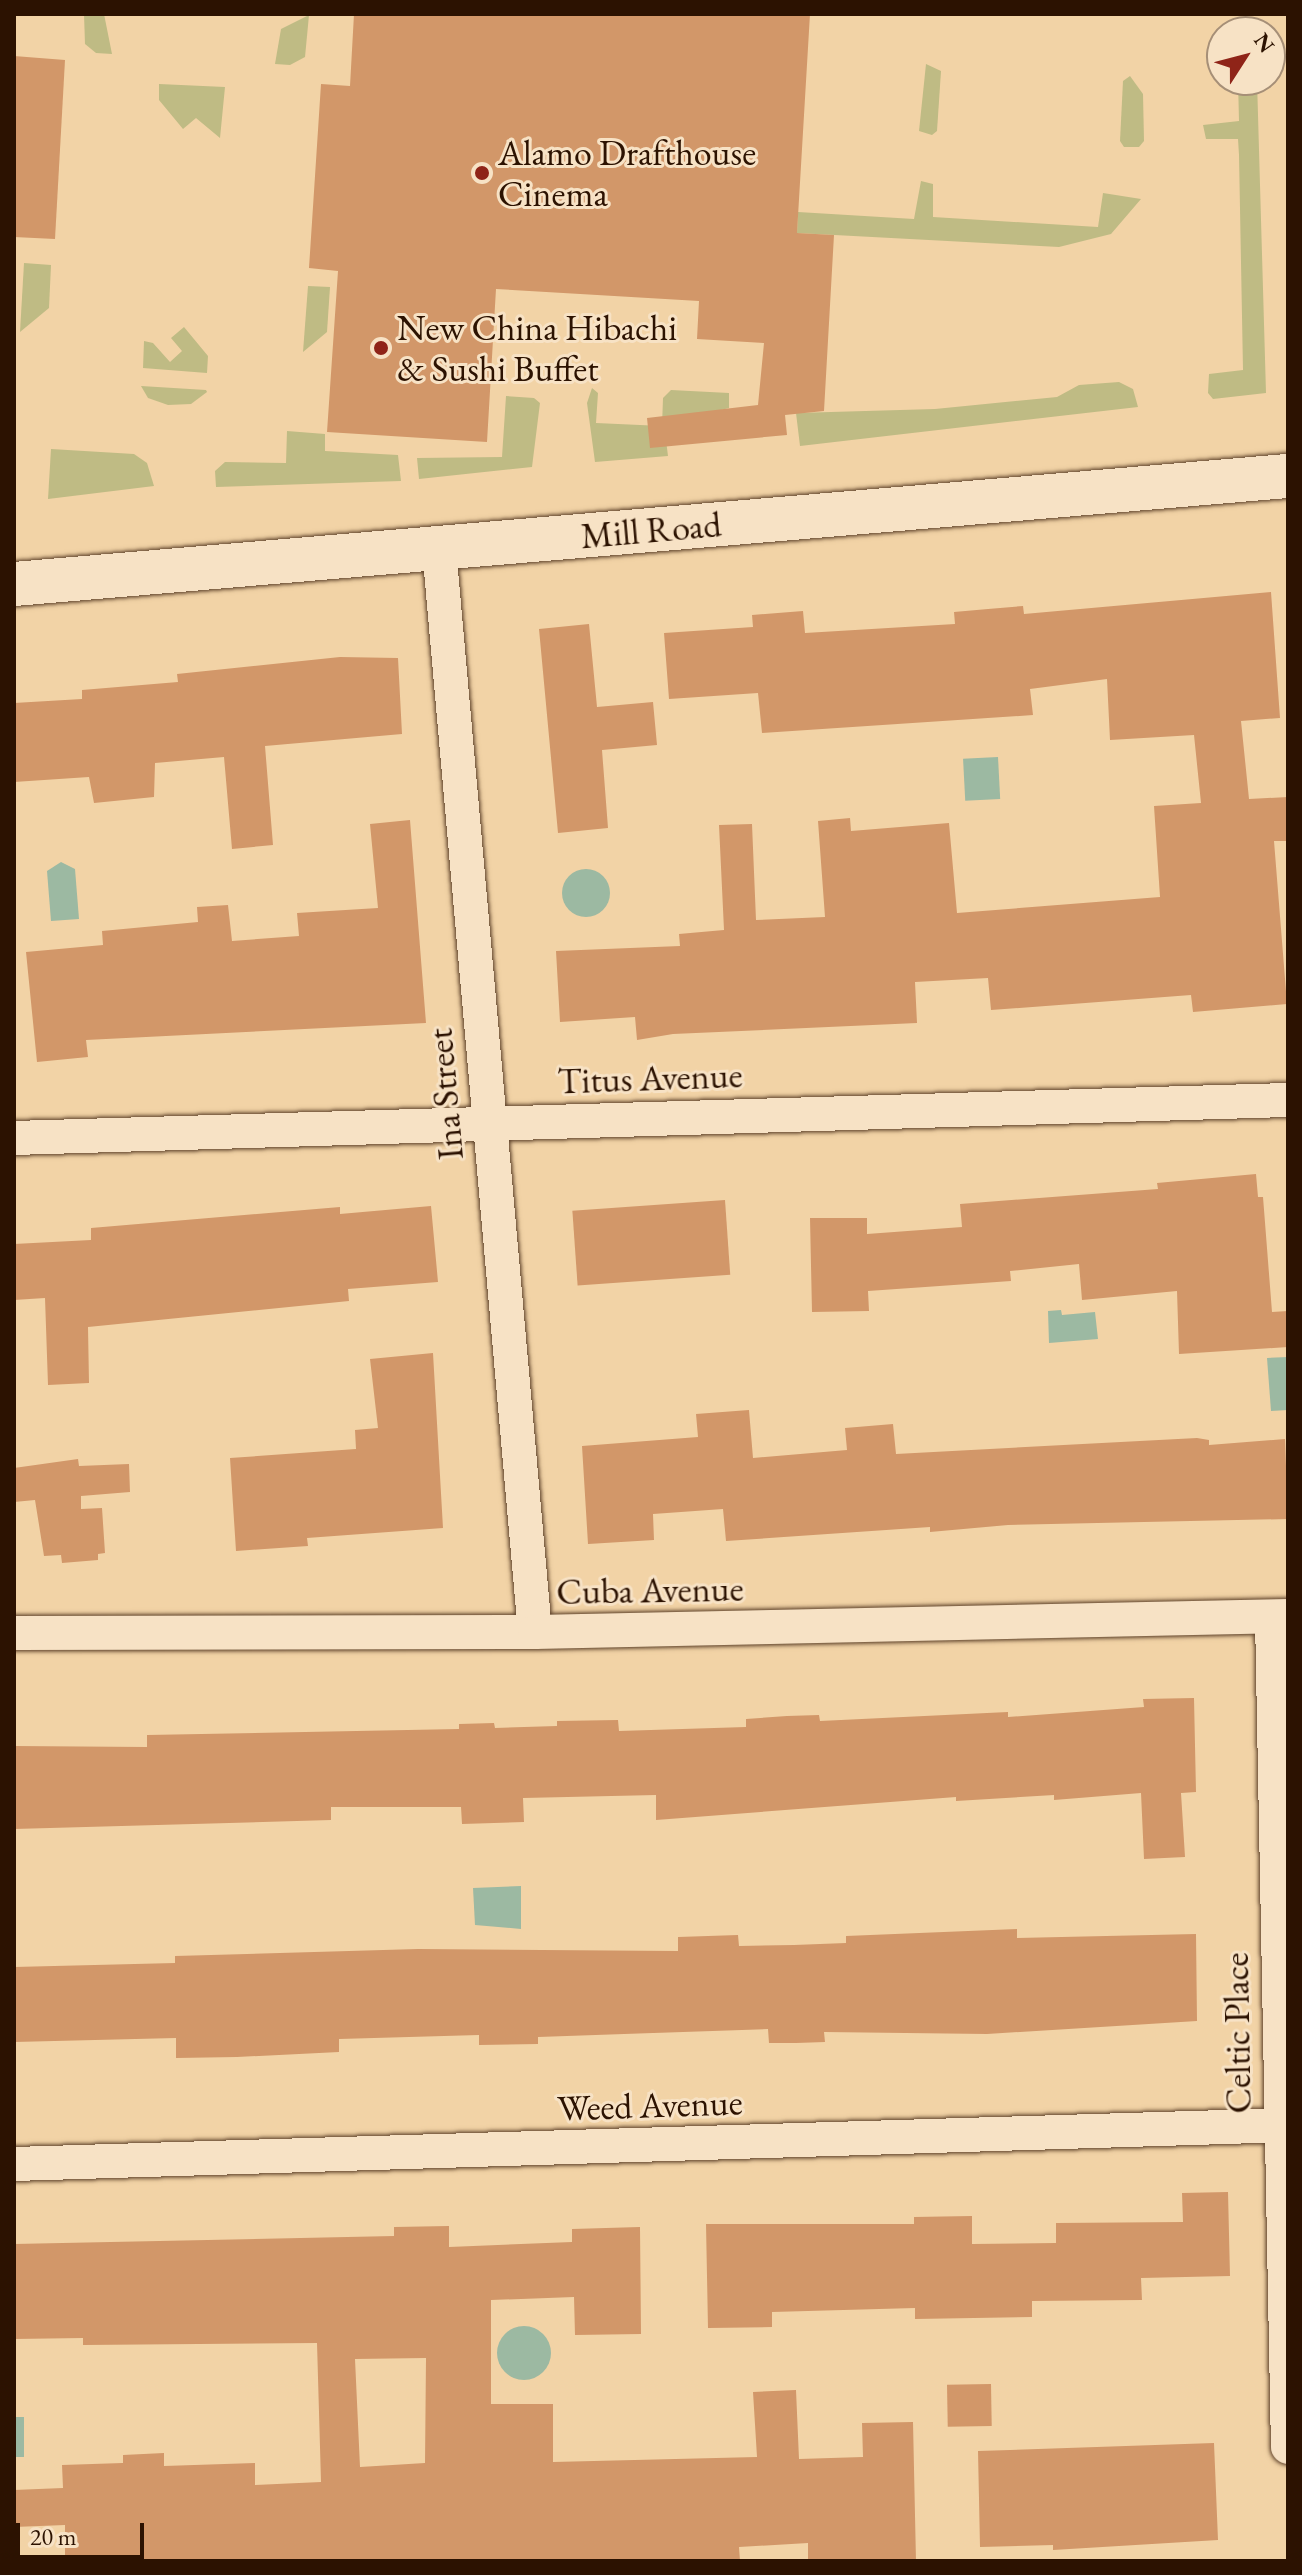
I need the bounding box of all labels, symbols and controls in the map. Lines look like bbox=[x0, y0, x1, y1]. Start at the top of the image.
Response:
north arrow bbox=[1206, 16, 1286, 96]
text: N bbox=[1247, 27, 1281, 59]
place label: Alamo Drafthouse Cinema bbox=[498, 130, 756, 215]
marker: Alamo Drafthouse Cinema bbox=[473, 164, 491, 182]
place label: New China Hibachi & Sushi Buffet bbox=[397, 305, 677, 390]
marker: New China Hibachi & Sushi Buffet bbox=[372, 339, 390, 357]
street label: Mill Road bbox=[579, 502, 723, 558]
street label: Ina Street bbox=[418, 1026, 472, 1162]
street label: Titus Avenue bbox=[557, 1053, 743, 1103]
street label: Cuba Avenue bbox=[556, 1567, 744, 1613]
street label: Celtic Place bbox=[1214, 1952, 1260, 2114]
street label: Weed Avenue bbox=[557, 2080, 743, 2130]
scale bar bbox=[20, 2507, 148, 2557]
text: 20 m bbox=[30, 2521, 77, 2552]

